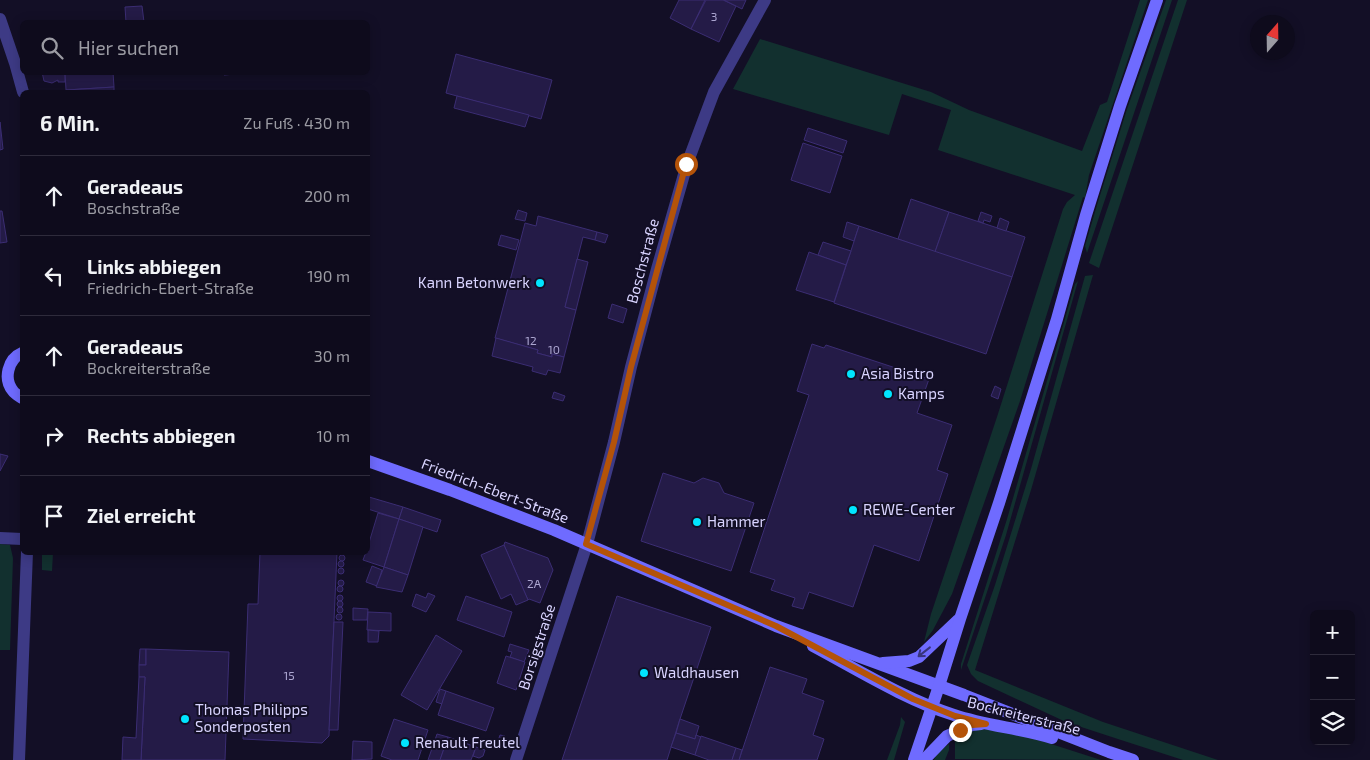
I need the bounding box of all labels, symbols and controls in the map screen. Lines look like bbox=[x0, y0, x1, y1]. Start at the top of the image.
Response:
house number: 3 bbox=[711, 9, 717, 23]
north arrow bbox=[1250, 15, 1295, 60]
search box bbox=[20, 20, 370, 75]
icon: search bbox=[38, 34, 66, 62]
text: Hier suchen bbox=[78, 36, 179, 59]
text: 6 Min. bbox=[40, 110, 100, 135]
text: Zu Fuß · 430 m bbox=[243, 113, 350, 132]
route start bbox=[675, 153, 698, 176]
text: Geradeaus bbox=[87, 175, 183, 198]
icon: ahead bbox=[40, 182, 68, 210]
text: 200 m bbox=[304, 186, 350, 205]
text: Boschstraße bbox=[87, 198, 180, 217]
street label: Boschstraße bbox=[622, 216, 662, 305]
text: Links abbiegen bbox=[87, 255, 221, 278]
icon: left bbox=[40, 262, 68, 290]
text: 190 m bbox=[307, 266, 350, 285]
place label: Kann Betonwerk bbox=[418, 273, 530, 291]
marker: Kann Betonwerk bbox=[534, 277, 546, 289]
text: Friedrich-Ebert-Straße bbox=[87, 278, 254, 297]
house number: 12 bbox=[525, 333, 537, 347]
text: Geradeaus bbox=[87, 335, 183, 358]
icon: ahead bbox=[40, 342, 68, 370]
house number: 10 bbox=[548, 342, 560, 356]
text: 30 m bbox=[314, 346, 350, 365]
text: Bockreiterstraße bbox=[87, 358, 211, 377]
place label: Asia Bistro bbox=[861, 364, 934, 382]
marker: Asia Bistro bbox=[845, 368, 857, 380]
place label: Kamps bbox=[898, 384, 945, 402]
marker: Kamps bbox=[882, 388, 894, 400]
icon: right bbox=[40, 422, 68, 450]
text: Rechts abbiegen bbox=[87, 424, 235, 447]
text: 10 m bbox=[316, 426, 350, 445]
street label: Friedrich-Ebert-Straße bbox=[419, 454, 572, 527]
place label: REWE-Center bbox=[863, 500, 955, 518]
icon: arrive bbox=[40, 502, 68, 530]
text: Ziel erreicht bbox=[87, 504, 196, 527]
marker: REWE-Center bbox=[847, 504, 859, 516]
place label: Hammer bbox=[707, 512, 766, 530]
marker: Hammer bbox=[691, 516, 703, 528]
house number: 2A bbox=[527, 576, 542, 590]
street label: Borsigstraße bbox=[514, 601, 558, 692]
map controls bbox=[1310, 610, 1355, 745]
button: + bbox=[1310, 610, 1355, 655]
one-way arrow bbox=[918, 647, 931, 658]
button: − bbox=[1310, 655, 1355, 700]
place label: Waldhausen bbox=[654, 663, 739, 681]
marker: Waldhausen bbox=[638, 667, 650, 679]
house number: 15 bbox=[283, 668, 295, 682]
street label: Bockreiterstraße bbox=[966, 692, 1083, 738]
place label: Thomas Philipps Sonderposten bbox=[195, 700, 308, 735]
button: layers bbox=[1310, 700, 1355, 745]
marker: Thomas Philipps Sonderposten bbox=[179, 713, 191, 725]
route end bbox=[949, 719, 972, 742]
place label: Renault Freutel bbox=[415, 733, 520, 751]
marker: Renault Freutel bbox=[399, 737, 411, 749]

